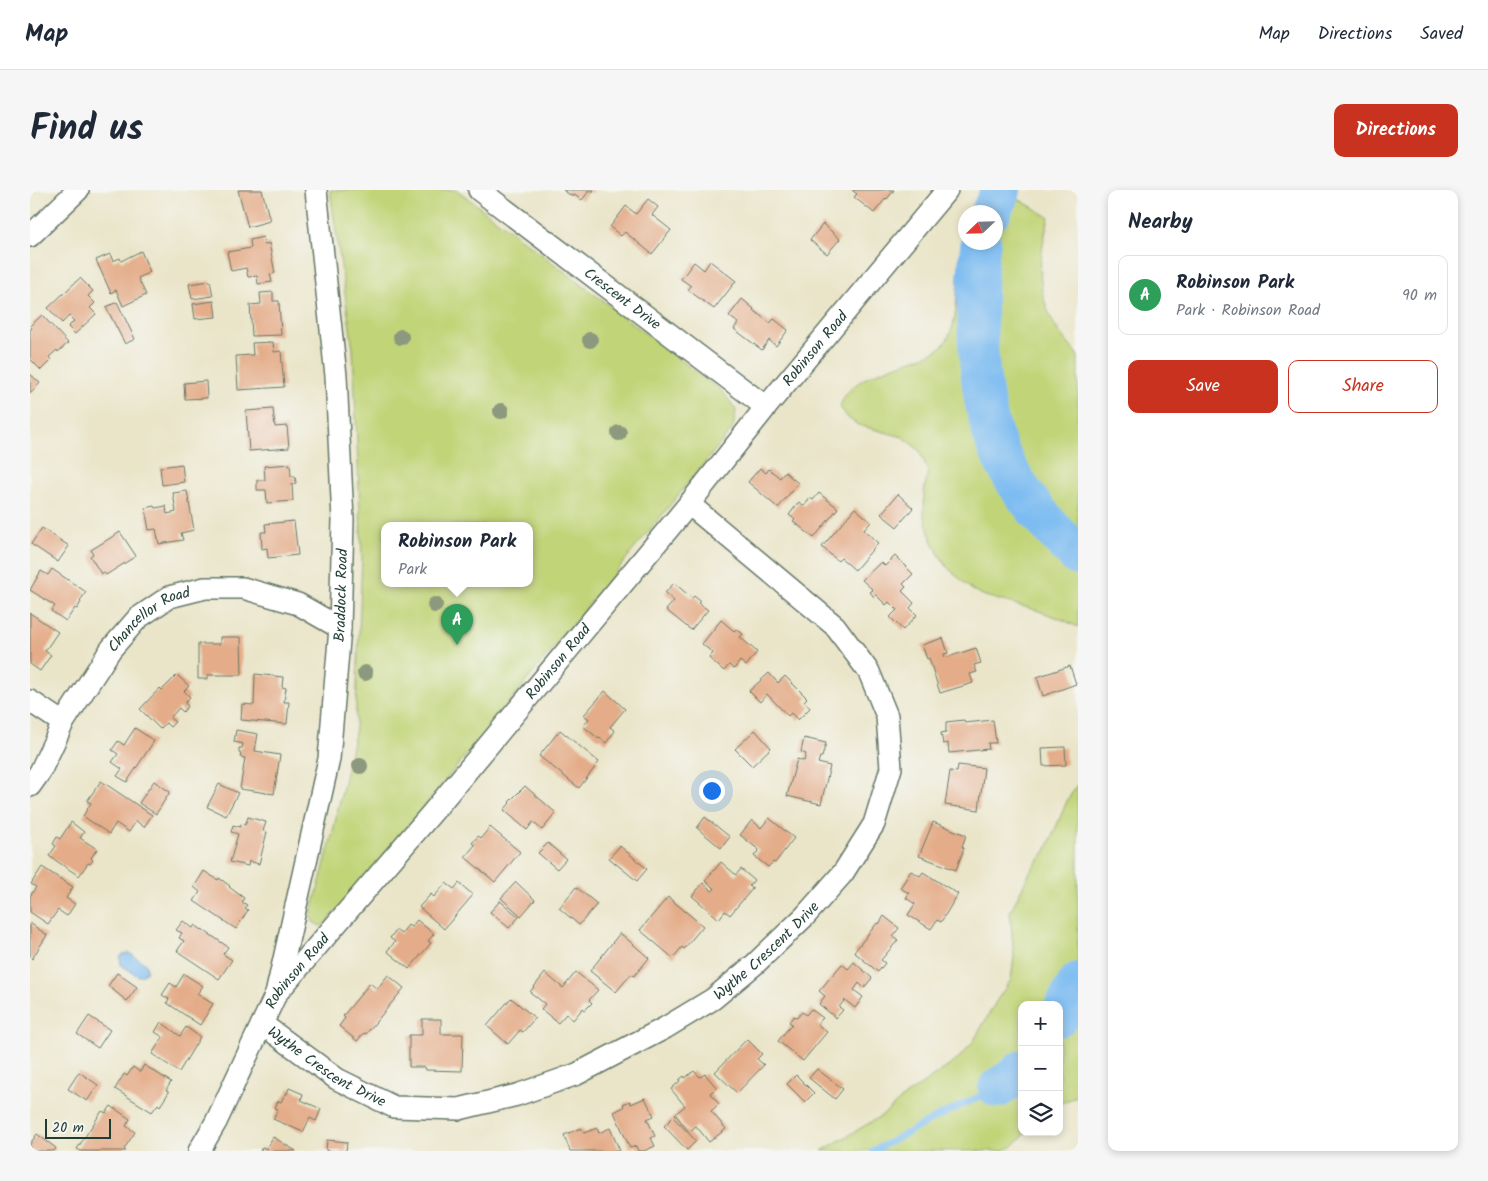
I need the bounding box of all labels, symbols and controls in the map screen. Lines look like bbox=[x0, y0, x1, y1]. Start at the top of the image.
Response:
text: Map bbox=[25, 15, 68, 54]
text: Map bbox=[1258, 20, 1290, 49]
text: Directions bbox=[1318, 20, 1392, 49]
text: Saved bbox=[1420, 20, 1463, 49]
text: Find us bbox=[30, 102, 143, 158]
button: Directions bbox=[1334, 104, 1458, 157]
north arrow bbox=[958, 205, 1003, 250]
text: Nearby bbox=[1128, 206, 1193, 239]
street label: Crescent Drive bbox=[578, 262, 666, 337]
text: Robinson Park bbox=[1176, 268, 1294, 298]
text: A bbox=[1140, 283, 1150, 308]
text: 90 m bbox=[1402, 283, 1437, 308]
text: Park · Robinson Road bbox=[1176, 298, 1320, 323]
street label: Robinson Road bbox=[777, 306, 855, 392]
button: Save bbox=[1128, 360, 1278, 413]
button: Share bbox=[1288, 360, 1438, 413]
popup bbox=[381, 522, 533, 587]
text: Robinson Park bbox=[398, 527, 516, 557]
street label: Braddock Road bbox=[328, 548, 355, 643]
text: Park bbox=[398, 557, 427, 582]
street label: Chancellor Road bbox=[102, 581, 193, 658]
pin: A bbox=[441, 604, 473, 645]
street label: Robinson Road bbox=[520, 619, 598, 705]
your location bbox=[699, 778, 725, 804]
street label: Wythe Crescent Drive bbox=[708, 896, 826, 1007]
street label: Robinson Road bbox=[260, 928, 337, 1013]
map controls bbox=[1018, 1001, 1063, 1136]
button: + bbox=[1018, 1001, 1063, 1046]
street label: Wythe Crescent Drive bbox=[262, 1021, 390, 1114]
button: − bbox=[1018, 1046, 1063, 1091]
button: layers bbox=[1018, 1091, 1063, 1136]
scale bar bbox=[45, 1116, 111, 1139]
text: 20 m bbox=[52, 1117, 84, 1139]

